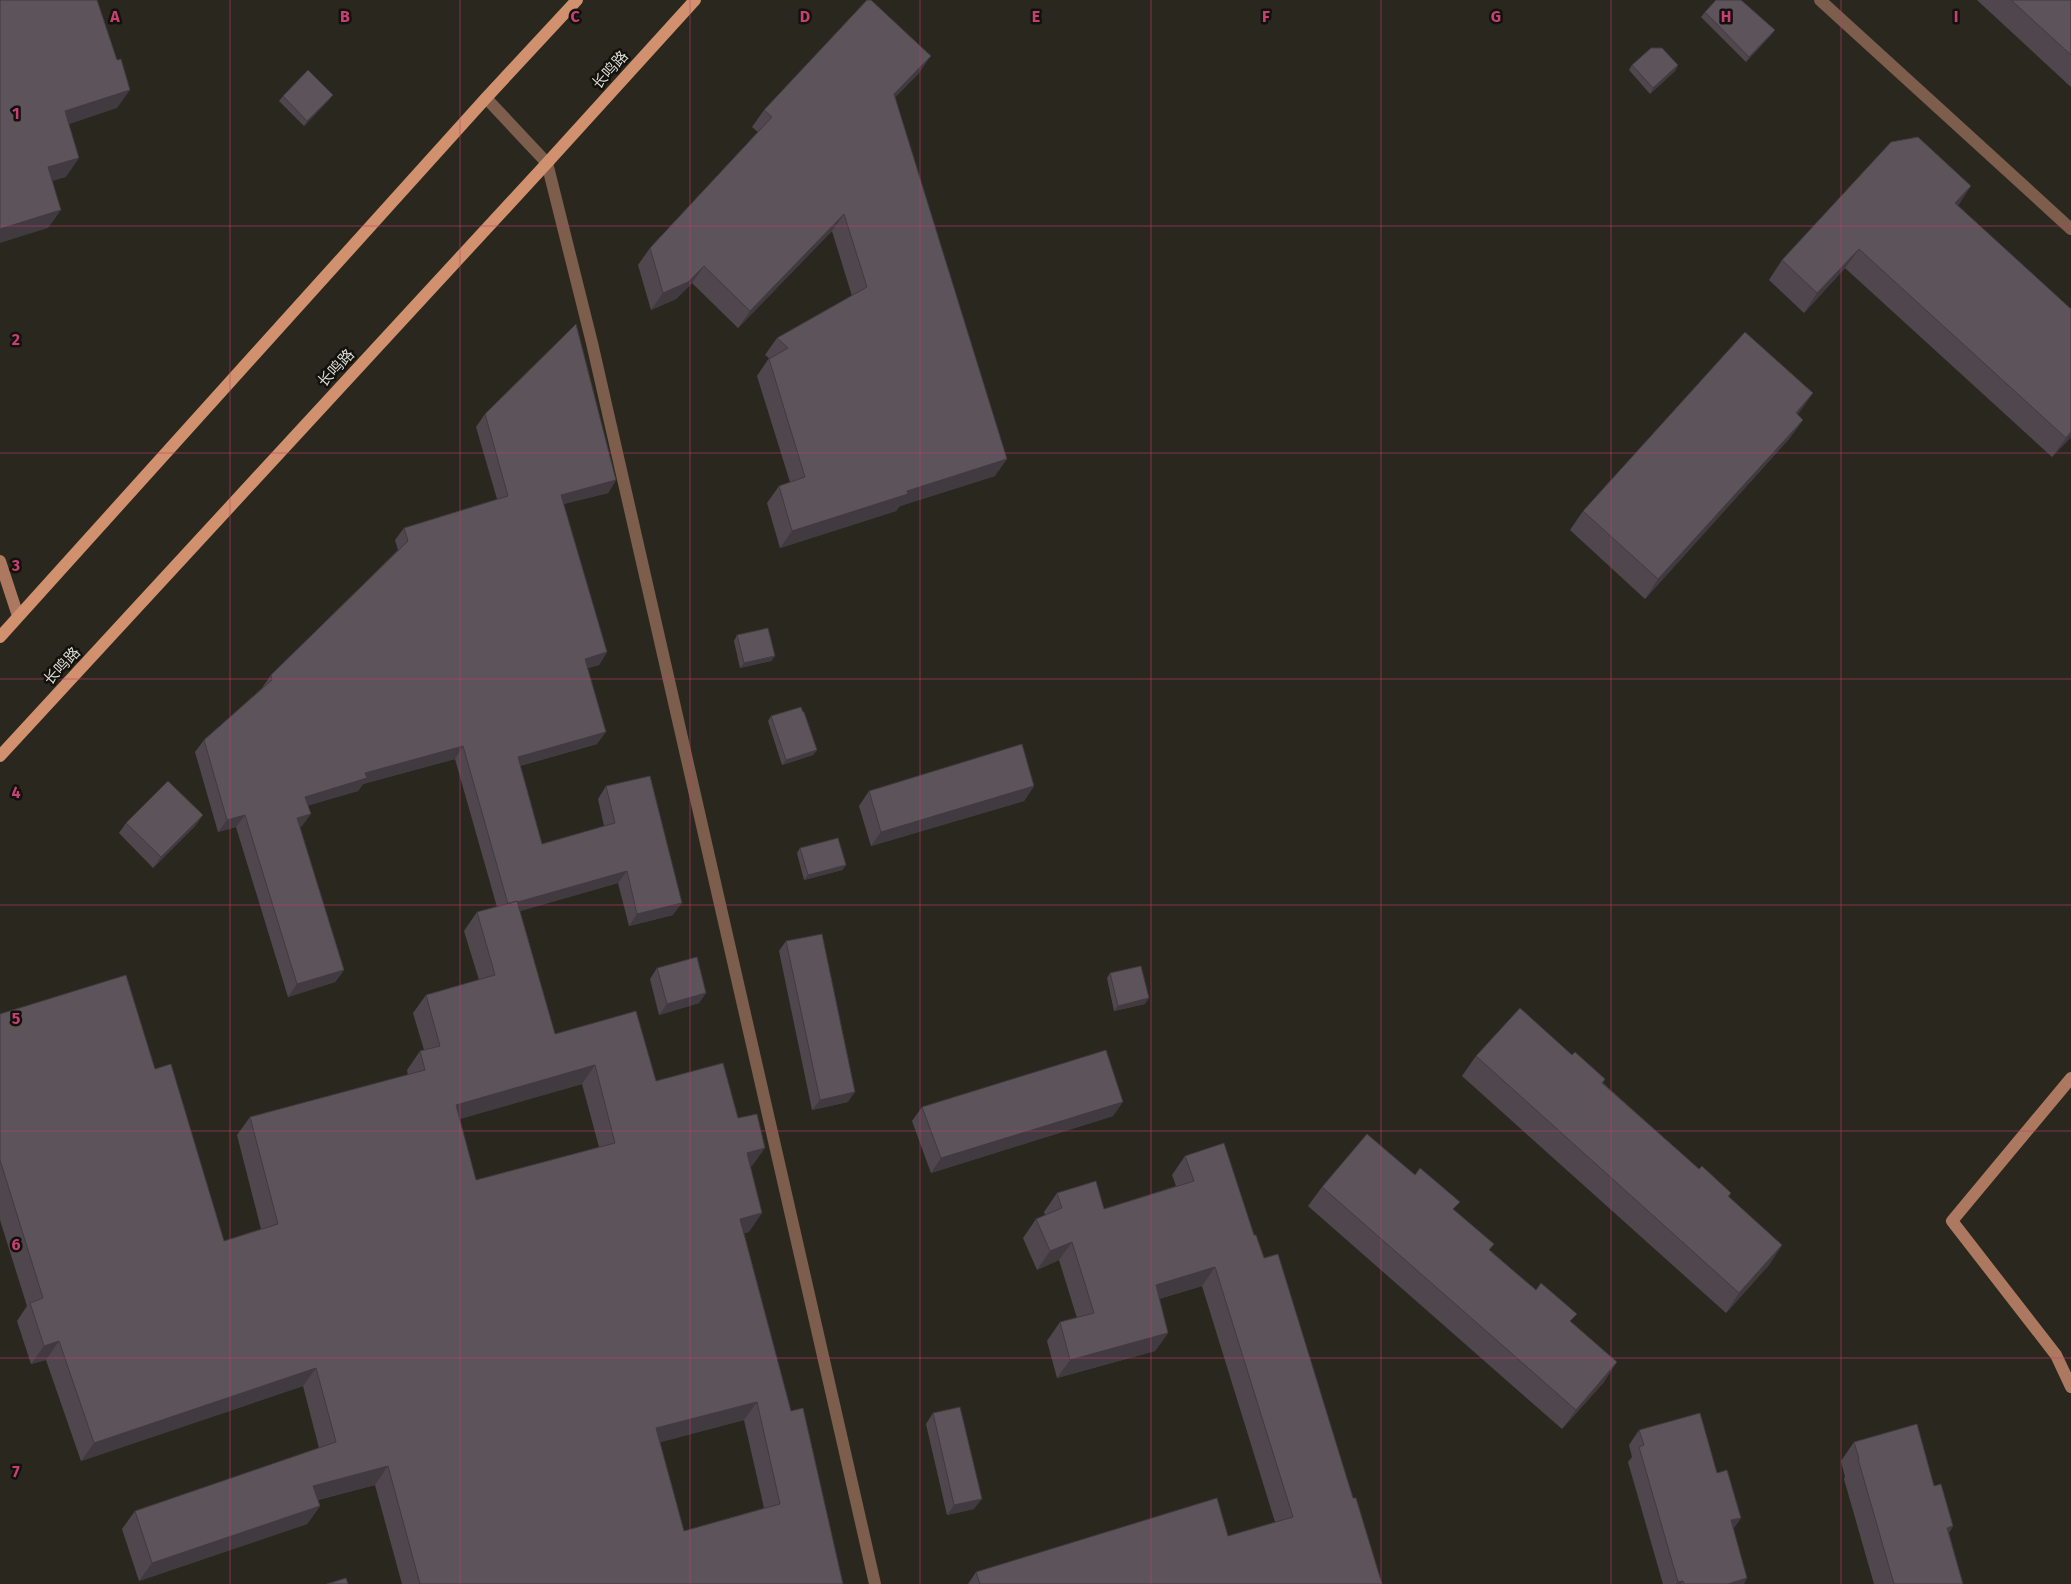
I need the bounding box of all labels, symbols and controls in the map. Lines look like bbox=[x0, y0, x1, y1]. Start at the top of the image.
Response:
text: A bbox=[109, 7, 120, 26]
text: B bbox=[340, 7, 350, 26]
text: C bbox=[570, 7, 580, 26]
text: D bbox=[800, 7, 810, 26]
text: E bbox=[1032, 7, 1040, 26]
text: F bbox=[1262, 7, 1270, 26]
text: G bbox=[1491, 7, 1501, 26]
text: H bbox=[1721, 7, 1731, 26]
text: I bbox=[1954, 7, 1958, 26]
street label: 长鸣路 bbox=[588, 47, 632, 93]
text: 1 bbox=[12, 104, 20, 123]
text: 2 bbox=[12, 330, 20, 349]
street label: 长鸣路 bbox=[314, 345, 358, 391]
text: 3 bbox=[11, 556, 20, 575]
street label: 长鸣路 bbox=[40, 643, 84, 689]
text: 4 bbox=[11, 783, 21, 802]
text: 5 bbox=[12, 1009, 21, 1028]
text: 6 bbox=[11, 1235, 21, 1254]
text: 7 bbox=[12, 1462, 20, 1481]

